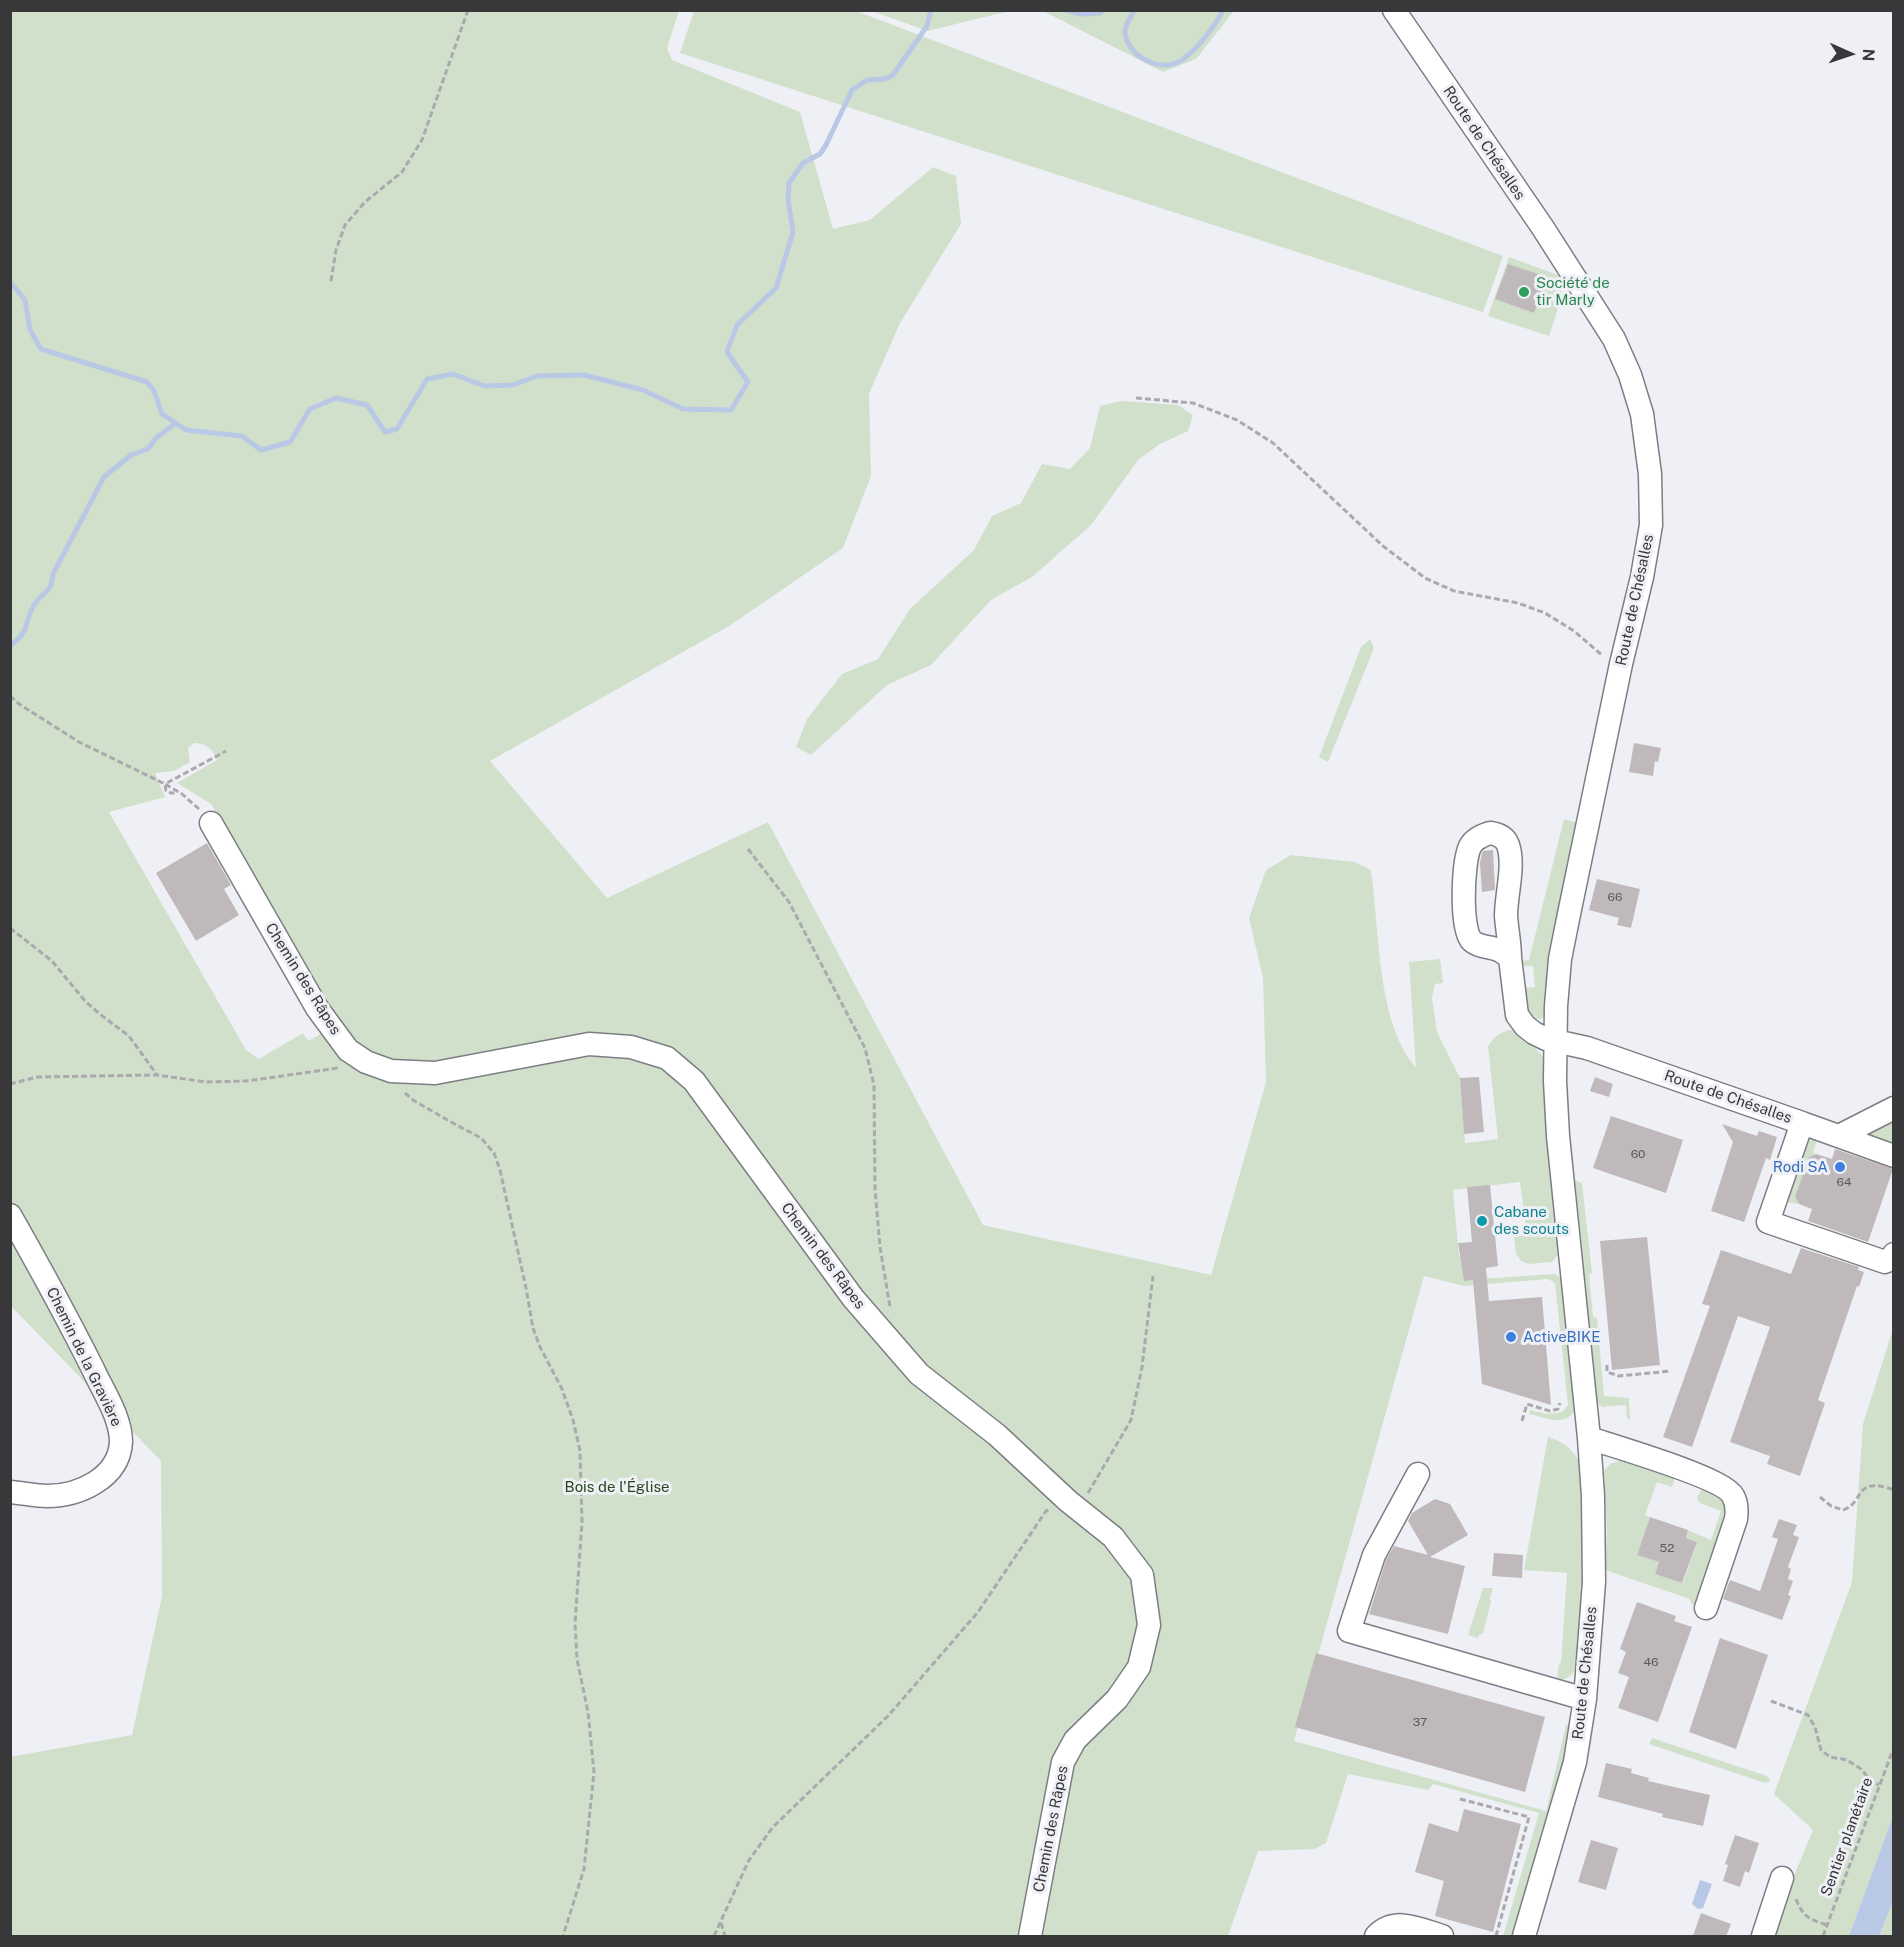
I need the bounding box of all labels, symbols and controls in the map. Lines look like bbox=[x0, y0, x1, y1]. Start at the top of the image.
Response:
north arrow bbox=[1820, 24, 1880, 84]
text: N bbox=[1859, 48, 1878, 62]
street label: Route de Chésalles bbox=[1439, 83, 1529, 203]
place label: Société de tir Marly bbox=[1536, 274, 1610, 309]
marker: Société de tir Marly bbox=[1517, 285, 1531, 299]
street label: Route de Chésalles bbox=[1612, 533, 1658, 667]
house number: 66 bbox=[1608, 890, 1622, 904]
street label: Chemin des Râpes bbox=[261, 920, 345, 1038]
street label: Route de Chésalles bbox=[1662, 1067, 1794, 1127]
house number: 60 bbox=[1631, 1147, 1645, 1161]
place label: Rodi SA bbox=[1773, 1158, 1828, 1176]
marker: Rodi SA bbox=[1833, 1160, 1847, 1174]
house number: 64 bbox=[1837, 1175, 1851, 1189]
street label: Chemin des Râpes bbox=[777, 1199, 869, 1313]
place label: Cabane des scouts bbox=[1494, 1203, 1569, 1238]
marker: Cabane des scouts bbox=[1475, 1214, 1489, 1228]
street label: Chemin de la Gravière bbox=[42, 1284, 126, 1430]
place label: ActiveBIKE bbox=[1523, 1328, 1601, 1346]
marker: ActiveBIKE bbox=[1504, 1330, 1518, 1344]
park label: Bois de l'Église bbox=[565, 1478, 669, 1496]
house number: 52 bbox=[1660, 1541, 1674, 1555]
street label: Route de Chésalles bbox=[1569, 1606, 1601, 1740]
house number: 46 bbox=[1643, 1655, 1659, 1669]
house number: 37 bbox=[1413, 1715, 1427, 1729]
street label: Chemin des Râpes bbox=[1030, 1764, 1072, 1894]
street label: Sentier planétaire bbox=[1817, 1775, 1877, 1899]

